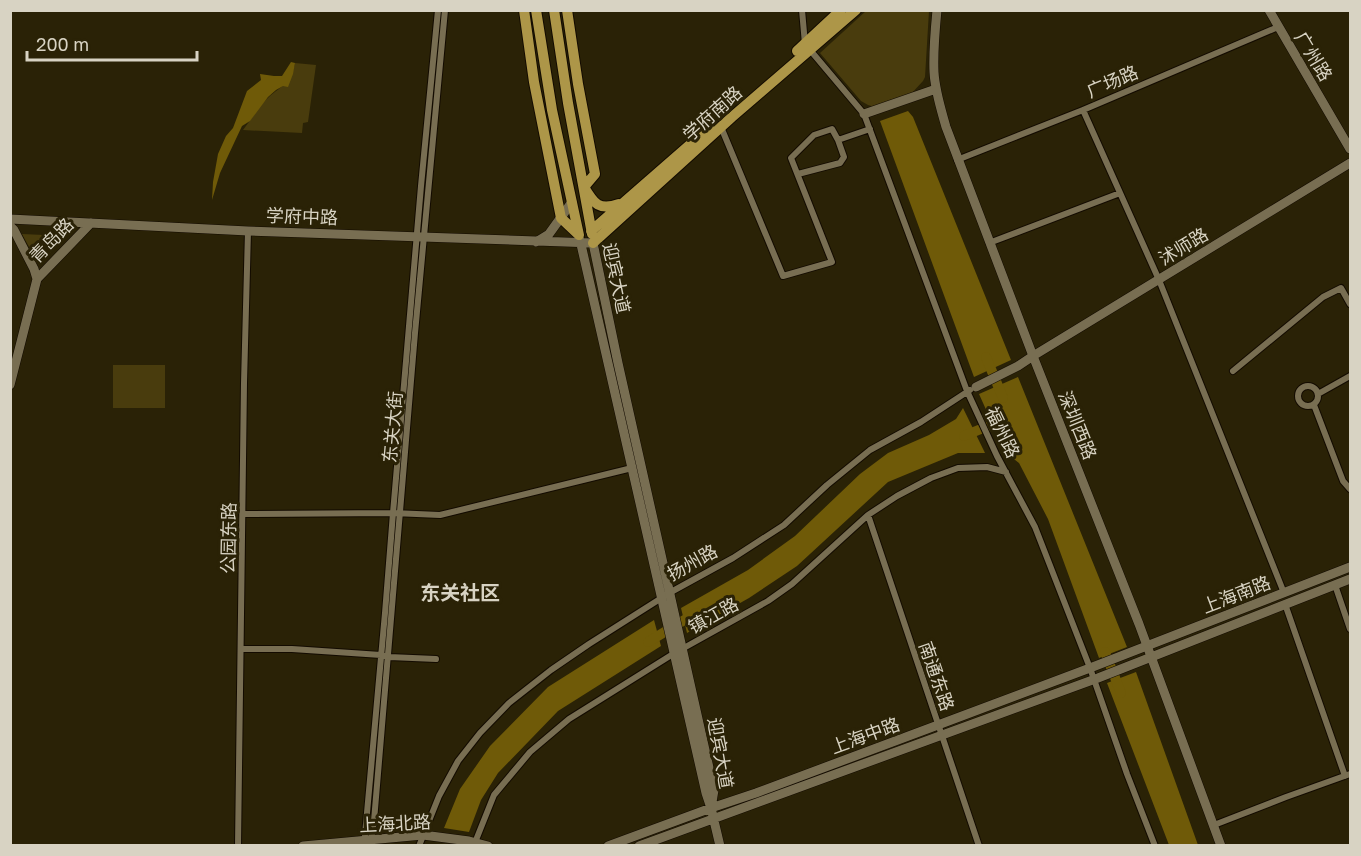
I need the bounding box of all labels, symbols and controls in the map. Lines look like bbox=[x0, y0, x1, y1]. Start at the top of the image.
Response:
scale bar bbox=[27, 24, 196, 62]
street label: 广州路 bbox=[1291, 27, 1337, 85]
text: 200 m bbox=[36, 33, 89, 55]
street label: 广场路 bbox=[1083, 60, 1141, 102]
street label: 学府南路 bbox=[678, 81, 746, 145]
street label: 学府中路 bbox=[266, 204, 338, 228]
street label: 青岛路 bbox=[24, 213, 78, 267]
street label: 沭师路 bbox=[1154, 223, 1212, 269]
street label: 迎宾大道 bbox=[599, 240, 635, 316]
street label: 深圳西路 bbox=[1054, 388, 1102, 462]
street label: 东关大街 bbox=[378, 390, 406, 464]
street label: 福州路 bbox=[981, 403, 1025, 461]
street label: 公园东路 bbox=[216, 502, 240, 574]
street label: 扬州路 bbox=[663, 539, 721, 585]
street label: 上海南路 bbox=[1198, 571, 1274, 617]
district label: 东关社区 bbox=[420, 580, 500, 604]
street label: 镇江路 bbox=[684, 592, 742, 638]
street label: 南通东路 bbox=[915, 638, 959, 714]
street label: 上海中路 bbox=[827, 712, 903, 758]
street label: 迎宾大道 bbox=[704, 716, 738, 790]
street label: 上海北路 bbox=[358, 810, 432, 836]

